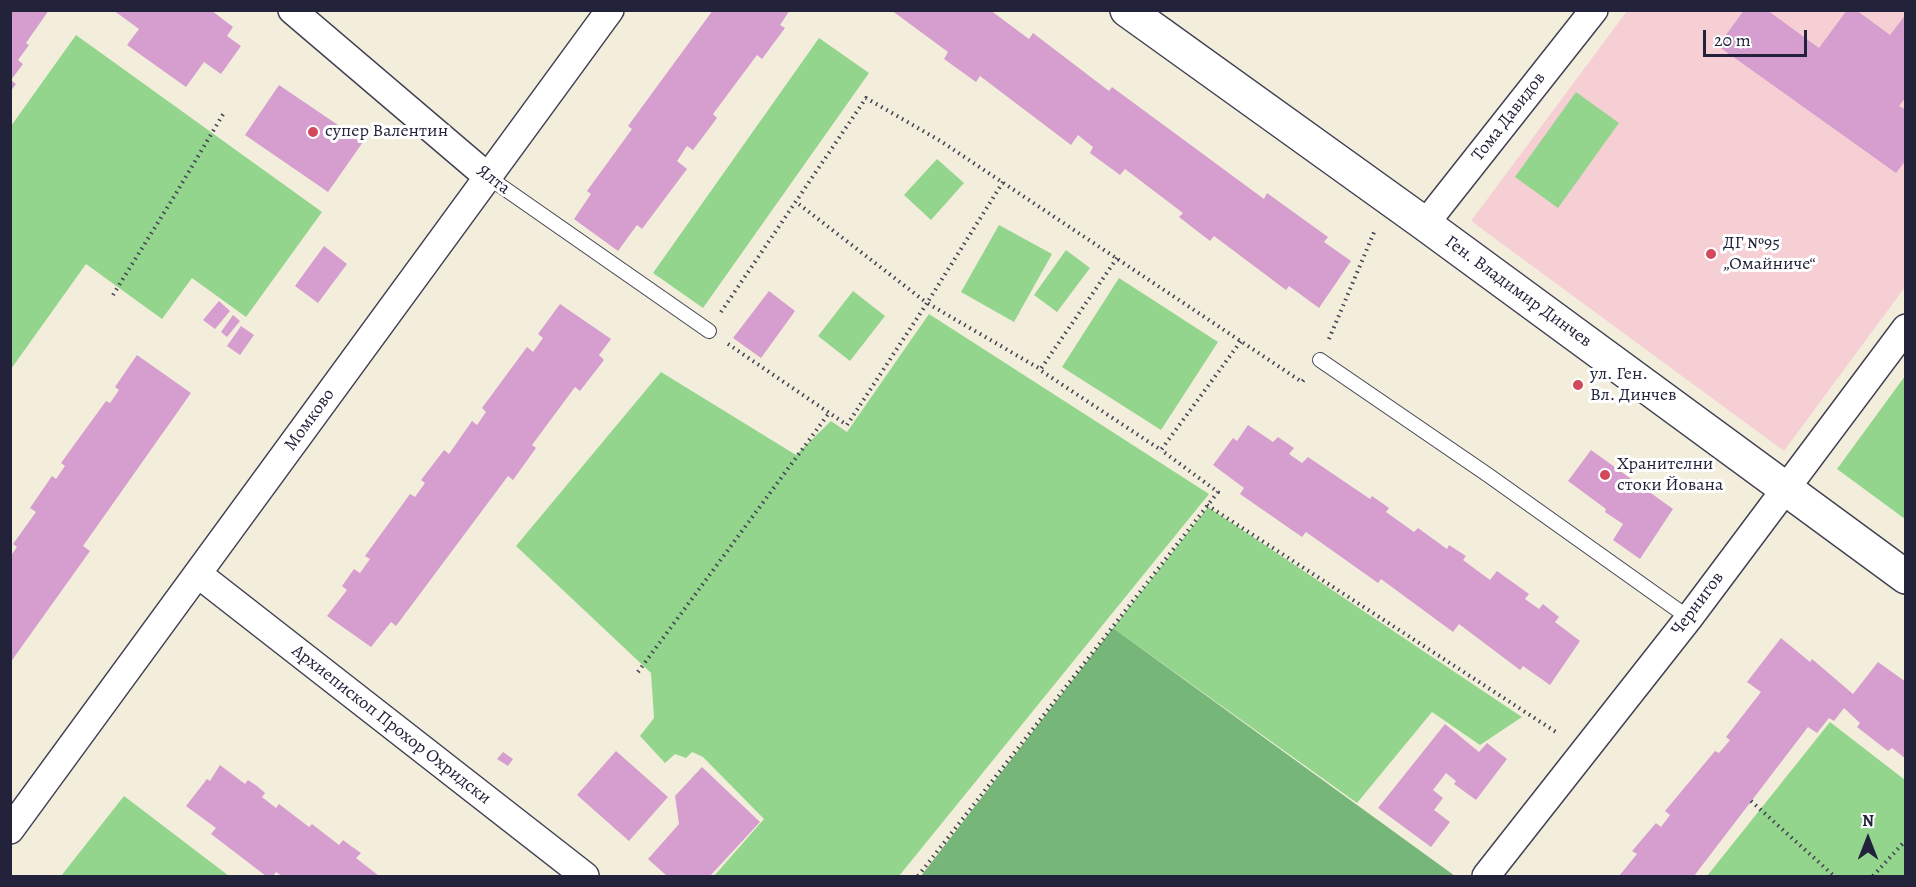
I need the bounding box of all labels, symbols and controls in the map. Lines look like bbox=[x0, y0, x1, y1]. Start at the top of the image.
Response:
scale bar bbox=[1706, 18, 1810, 56]
text: 20 m bbox=[1714, 28, 1751, 52]
street label: Тома Давидов bbox=[1467, 68, 1551, 166]
place label: супер Валентин bbox=[325, 121, 448, 143]
marker: супер Валентин bbox=[306, 125, 320, 139]
street label: Ялта bbox=[472, 160, 514, 200]
street label: Ген. Владимир Динчев bbox=[1440, 231, 1596, 353]
place label: ДГ №95 „Омайниче“ bbox=[1723, 233, 1816, 276]
marker: ДГ №95 „Омайниче“ bbox=[1704, 247, 1718, 261]
place label: ул. Ген. Вл. Динчев bbox=[1590, 364, 1677, 406]
marker: ул. Ген. Вл. Динчев bbox=[1571, 378, 1585, 392]
street label: Момково bbox=[280, 385, 340, 455]
place label: Хранителни стоки Йована bbox=[1617, 454, 1723, 496]
marker: Хранителни стоки Йована bbox=[1598, 468, 1612, 482]
street label: Чернигов bbox=[1667, 568, 1729, 640]
street label: Архиепископ Прохор Охридски bbox=[287, 641, 495, 809]
north arrow bbox=[1838, 809, 1898, 869]
text: N bbox=[1862, 810, 1874, 832]

